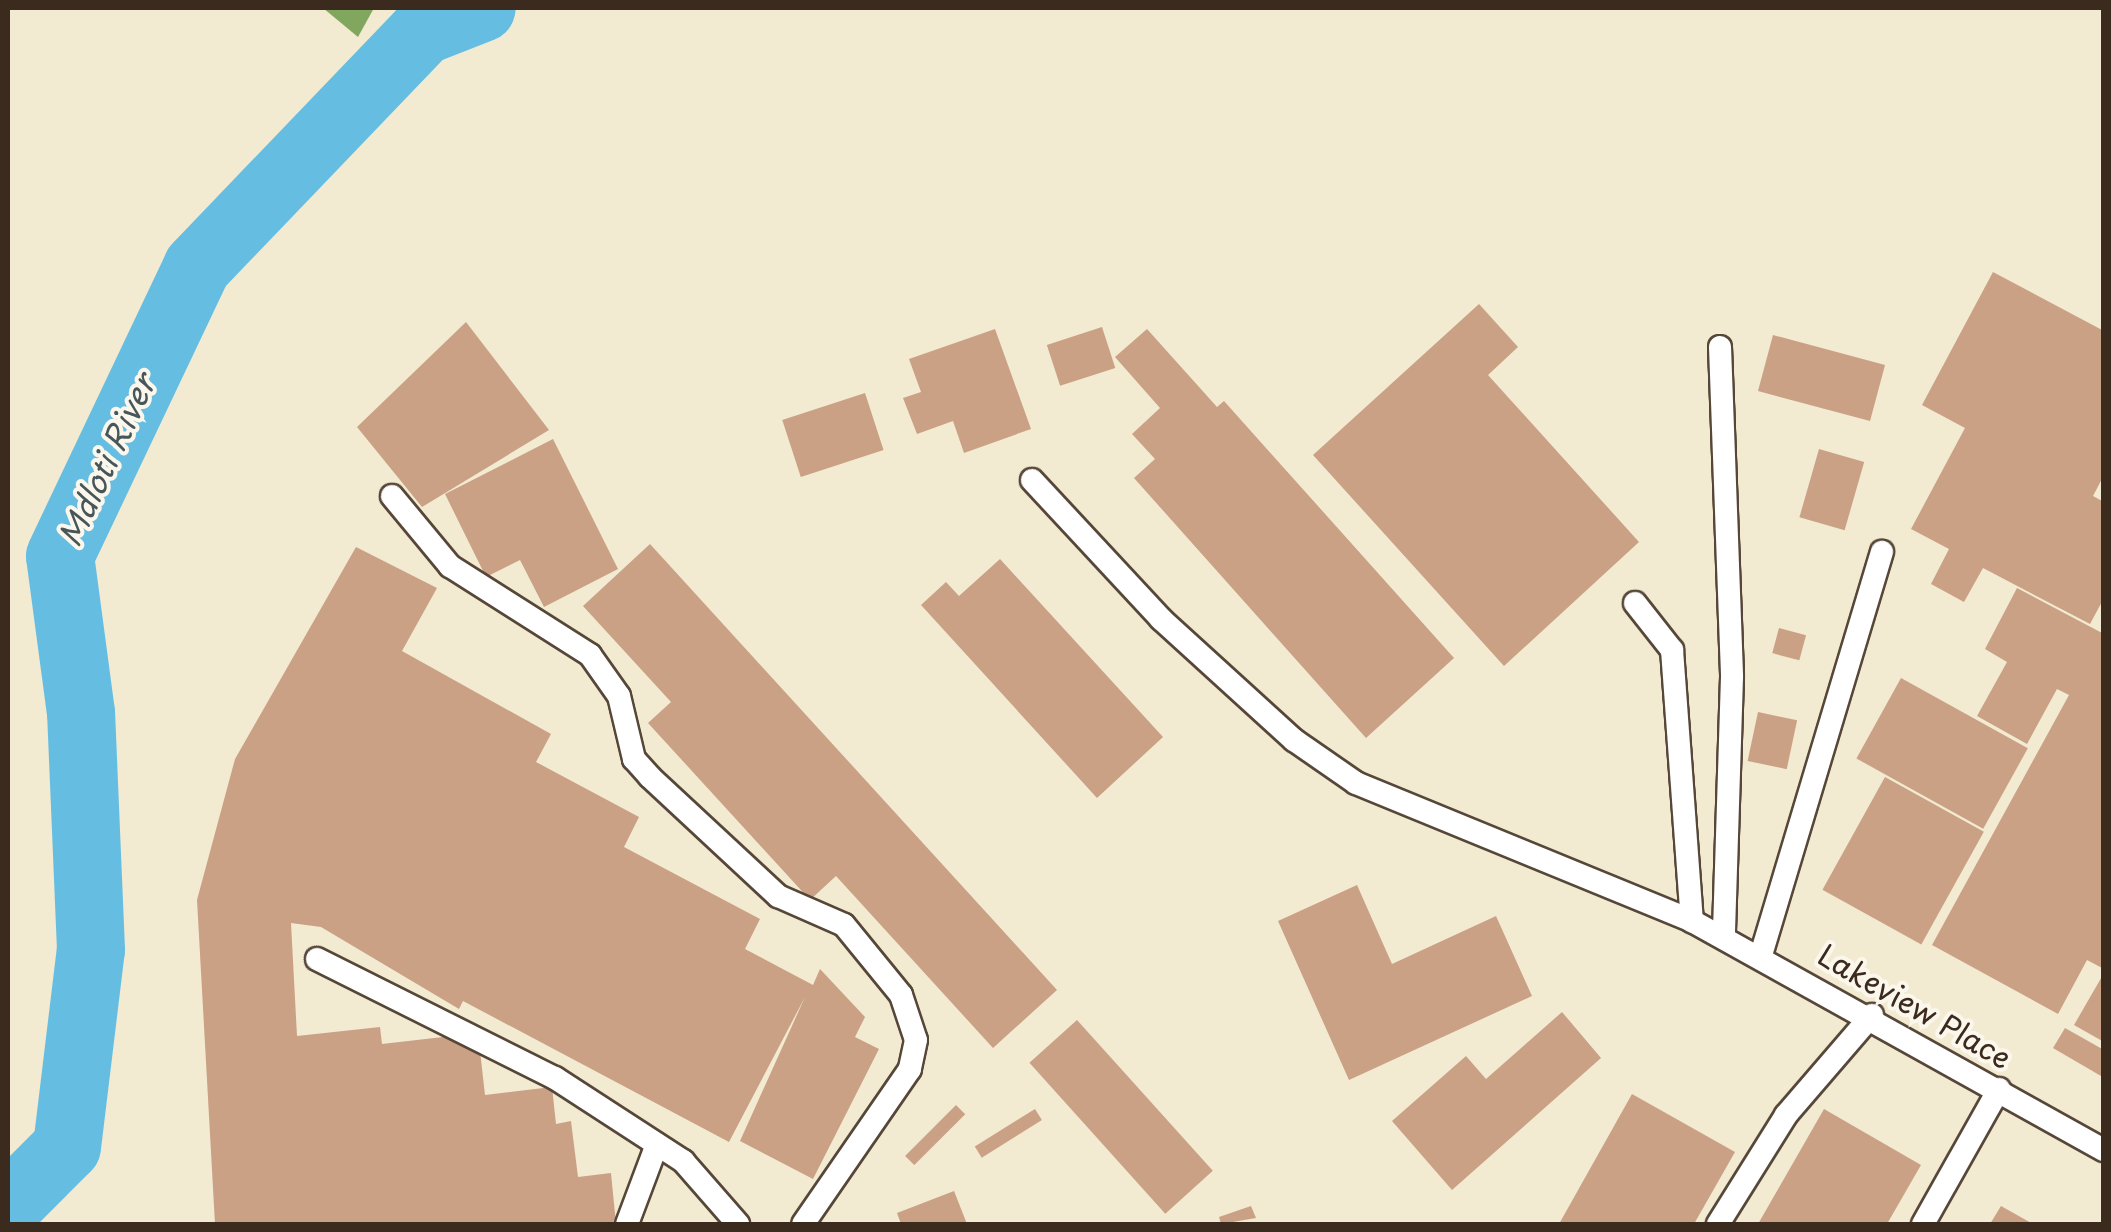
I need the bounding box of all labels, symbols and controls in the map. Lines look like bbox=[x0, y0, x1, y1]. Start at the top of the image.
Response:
water label: Mdloti River bbox=[49, 368, 163, 552]
street label: Lakeview Place bbox=[1812, 936, 2018, 1076]

